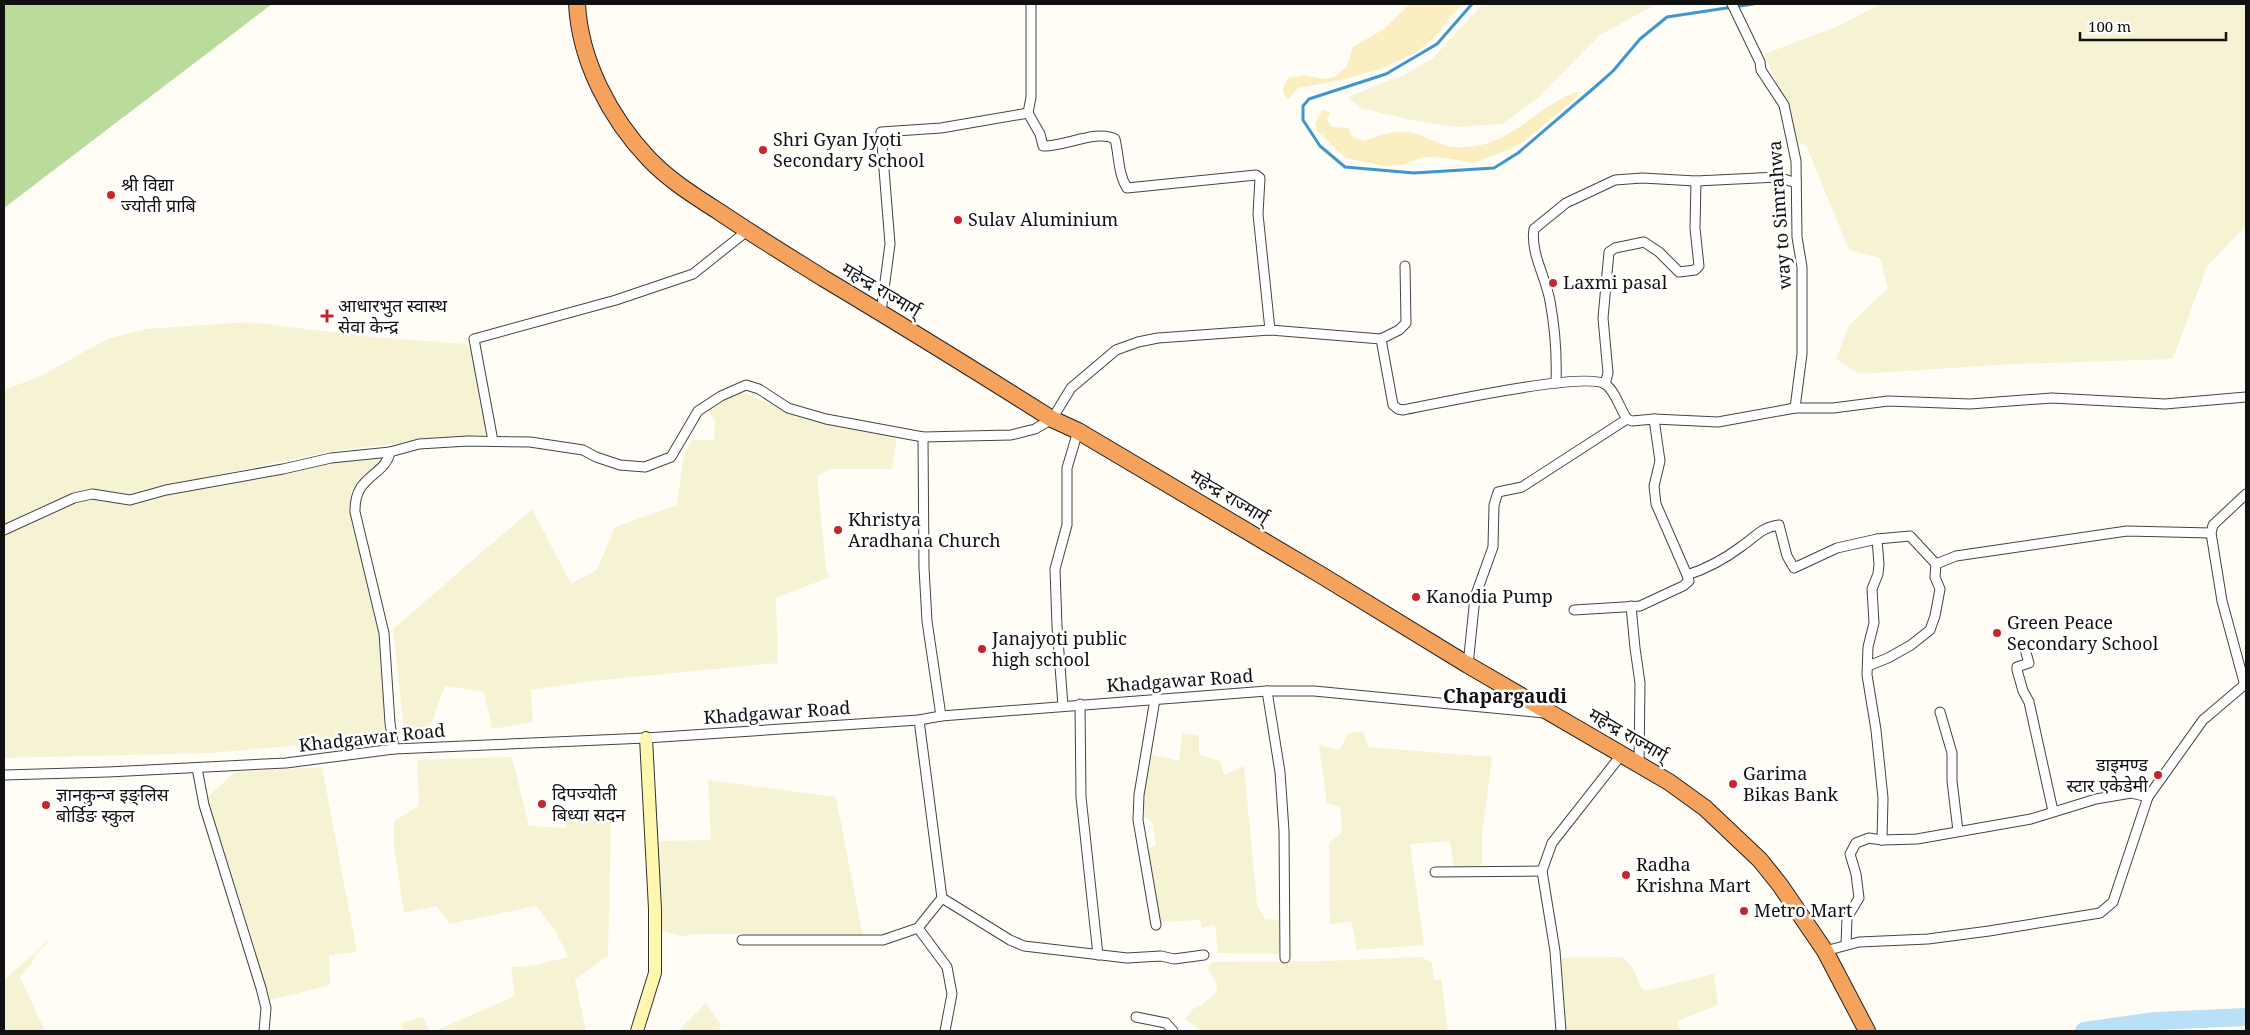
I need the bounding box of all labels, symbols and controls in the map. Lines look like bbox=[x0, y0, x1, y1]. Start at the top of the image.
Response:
scale bar bbox=[2080, 10, 2226, 42]
text: 100 m bbox=[2088, 16, 2131, 36]
place label: Shri Gyan Jyoti Secondary School bbox=[773, 127, 925, 172]
street label: way to Simrahwa bbox=[1762, 140, 1796, 290]
marker: Shri Gyan Jyoti Secondary School bbox=[757, 144, 769, 156]
place label: श्री विद्या ज्योती प्राबि bbox=[121, 172, 197, 217]
marker: श्री विद्या ज्योती प्राबि bbox=[105, 189, 117, 201]
place label: Sulav Aluminium bbox=[968, 207, 1118, 231]
marker: Sulav Aluminium bbox=[952, 214, 964, 226]
street label: महेन्द्र राज्मार्ग् bbox=[838, 256, 928, 324]
place label: Laxmi pasal bbox=[1563, 270, 1668, 294]
marker: Laxmi pasal bbox=[1547, 277, 1559, 289]
place label: आधारभुत स्वास्थ सेवा केन्द्र bbox=[338, 293, 447, 338]
marker: आधारभुत स्वास्थ सेवा केन्द्र bbox=[320, 309, 334, 323]
street label: महेन्द्र राज्मार्ग् bbox=[1186, 463, 1276, 531]
place label: Khristya Aradhana Church bbox=[848, 507, 1001, 552]
marker: Khristya Aradhana Church bbox=[832, 524, 844, 536]
place label: Kanodia Pump bbox=[1426, 584, 1553, 608]
marker: Kanodia Pump bbox=[1410, 591, 1422, 603]
place label: Green Peace Secondary School bbox=[2007, 610, 2159, 655]
place label: Janajyoti public high school bbox=[991, 626, 1127, 671]
marker: Green Peace Secondary School bbox=[1991, 627, 2003, 639]
marker: Janajyoti public high school bbox=[976, 643, 988, 655]
street label: Khadgawar Road bbox=[1106, 663, 1254, 697]
district label: Chapargaudi bbox=[1443, 683, 1567, 709]
street label: Khadgawar Road bbox=[703, 695, 851, 729]
street label: महेन्द्र राज्मार्ग् bbox=[1584, 702, 1675, 768]
street label: Khadgawar Road bbox=[297, 717, 446, 757]
place label: डाइमण्ड स्टार एकेडेमी bbox=[2066, 752, 2148, 797]
place label: Garima Bikas Bank bbox=[1743, 761, 1839, 806]
marker: डाइमण्ड स्टार एकेडेमी bbox=[2152, 769, 2164, 781]
marker: Garima Bikas Bank bbox=[1727, 778, 1739, 790]
place label: दिपज्योती बिध्या सदन bbox=[552, 781, 626, 826]
place label: ज्ञानकुन्ज इङ्लिस बोर्डिङ स्कुल bbox=[56, 782, 170, 828]
marker: दिपज्योती बिध्या सदन bbox=[536, 798, 548, 810]
marker: ज्ञानकुन्ज इङ्लिस बोर्डिङ स्कुल bbox=[40, 799, 52, 811]
place label: Radha Krishna Mart bbox=[1636, 852, 1751, 897]
marker: Radha Krishna Mart bbox=[1620, 869, 1632, 881]
place label: Metro Mart bbox=[1754, 898, 1852, 922]
marker: Metro Mart bbox=[1738, 905, 1750, 917]

